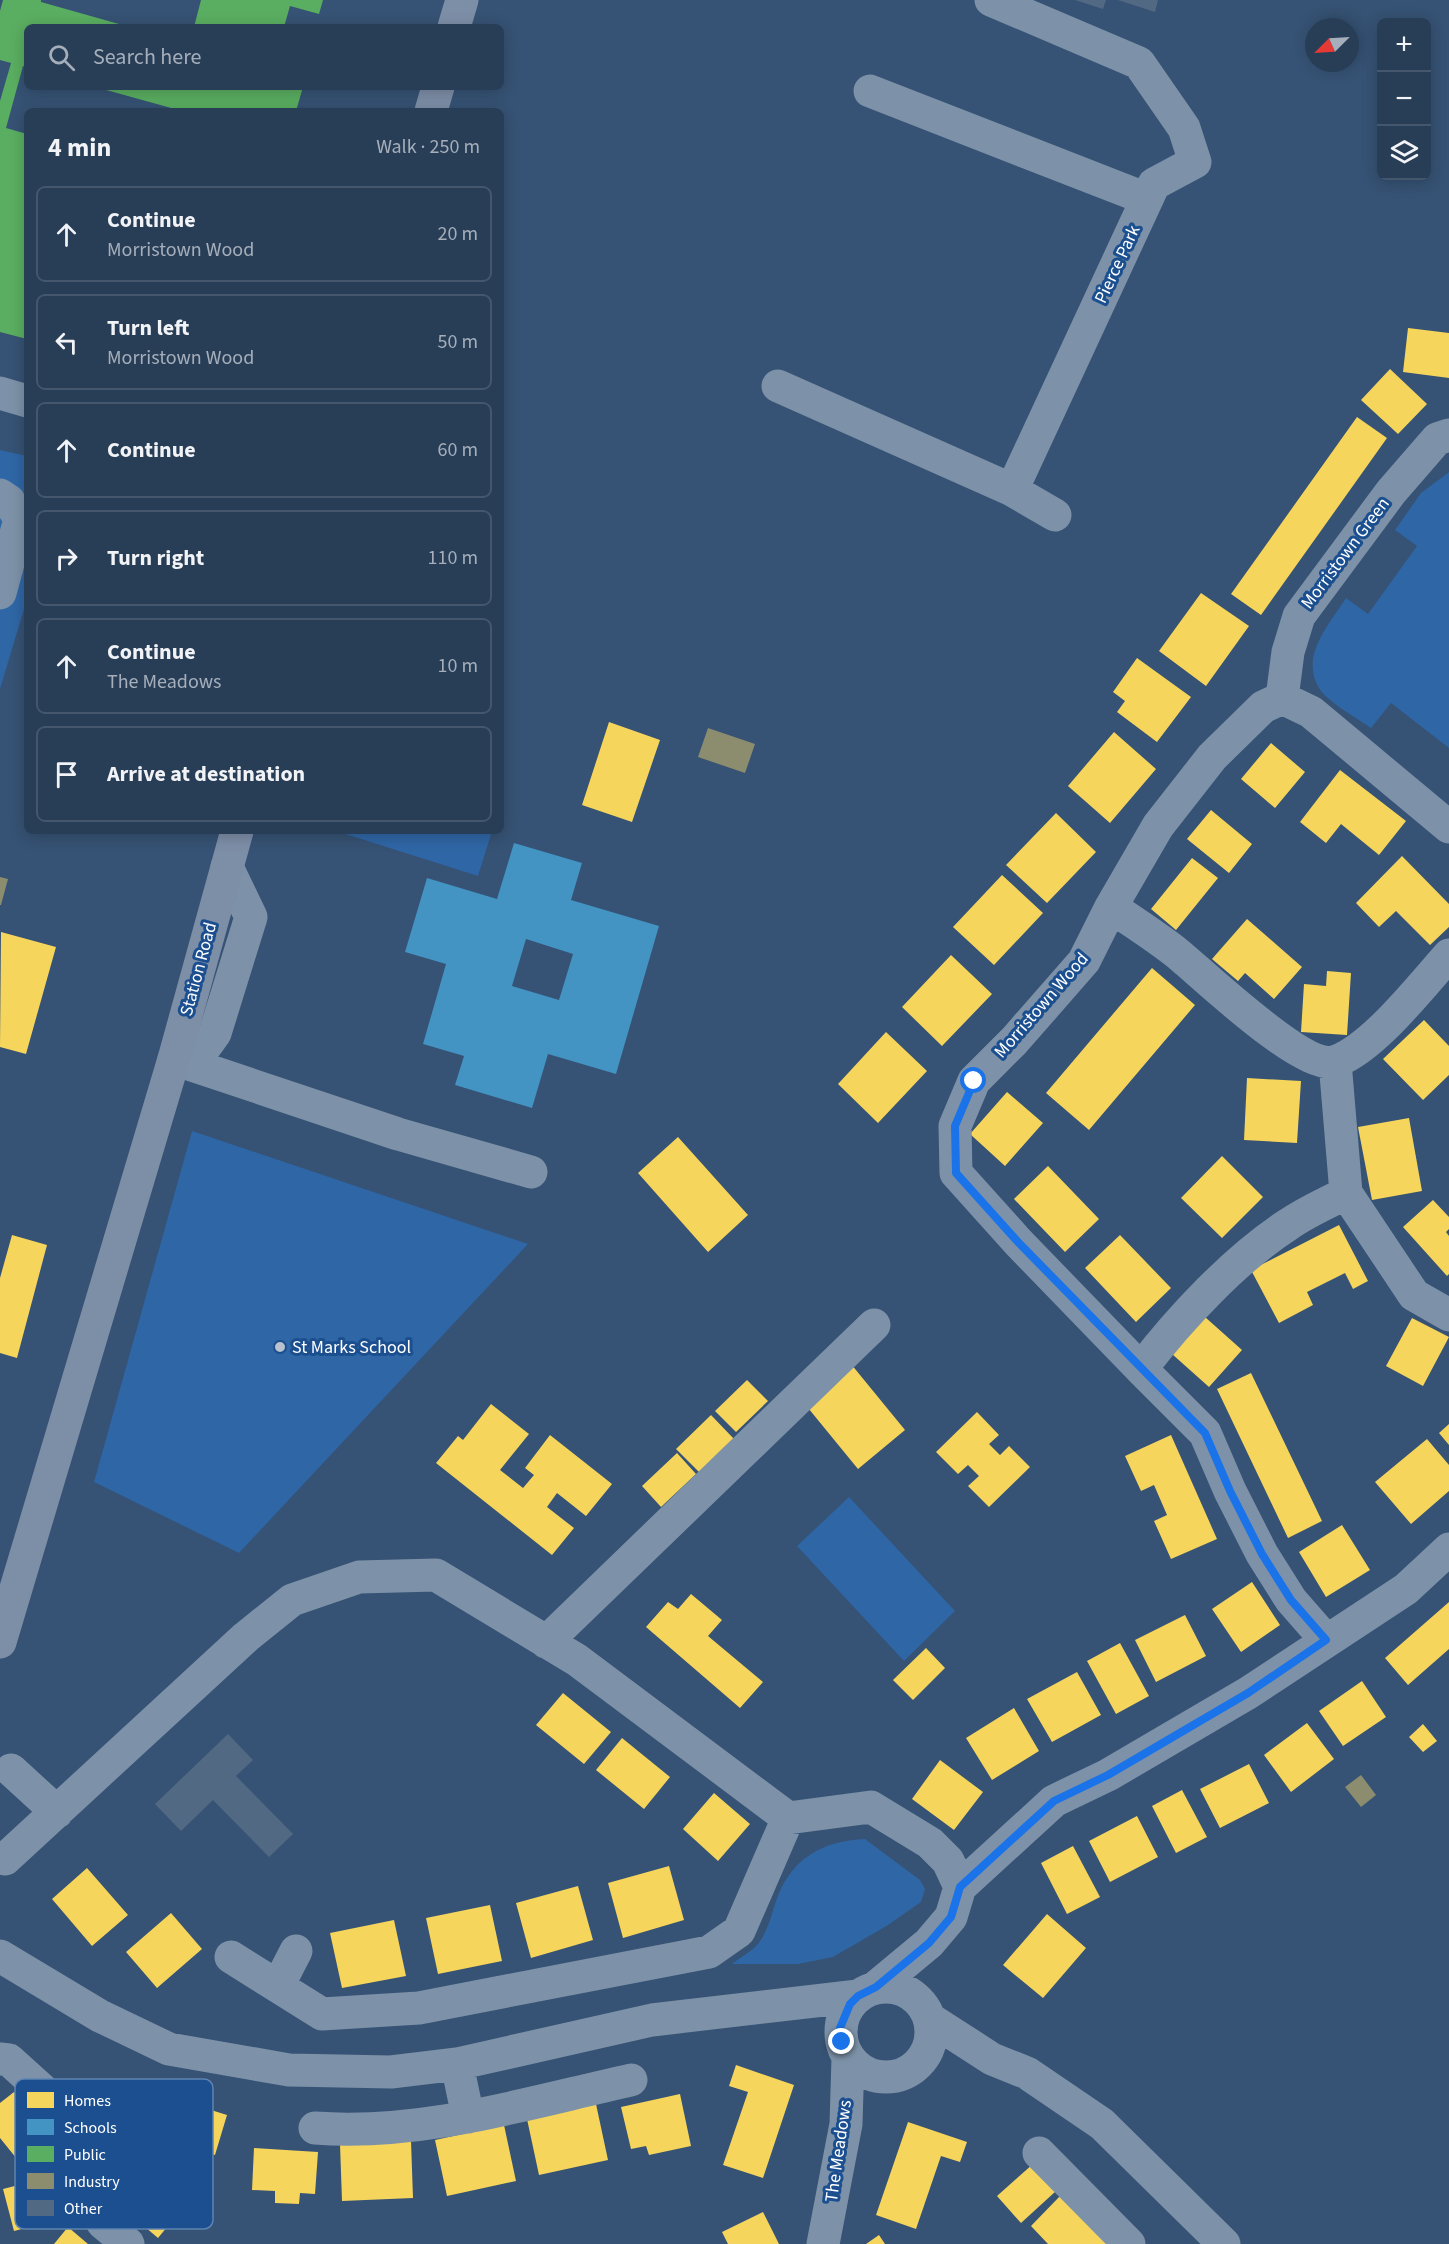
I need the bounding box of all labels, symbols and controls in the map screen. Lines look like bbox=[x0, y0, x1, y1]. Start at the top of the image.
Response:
north arrow bbox=[1305, 18, 1359, 72]
map controls bbox=[1377, 18, 1431, 180]
button: + bbox=[1377, 18, 1431, 72]
search box bbox=[24, 24, 504, 90]
icon: search bbox=[45, 41, 78, 74]
text: Search here bbox=[93, 41, 201, 73]
button: − bbox=[1377, 72, 1431, 126]
button: layers bbox=[1377, 126, 1431, 180]
text: 4 min bbox=[48, 129, 111, 166]
text: Walk · 250 m bbox=[376, 133, 480, 161]
text: Continue bbox=[107, 204, 196, 236]
icon: ahead bbox=[50, 218, 83, 251]
text: 20 m bbox=[438, 220, 478, 248]
street label: Pierce Park bbox=[1088, 221, 1146, 307]
text: Morristown Wood bbox=[107, 236, 254, 264]
text: Turn left bbox=[107, 312, 189, 344]
icon: left bbox=[50, 326, 83, 359]
text: 50 m bbox=[438, 328, 478, 356]
text: Morristown Wood bbox=[107, 344, 254, 372]
icon: ahead bbox=[50, 434, 83, 467]
text: Continue bbox=[107, 434, 196, 466]
text: 60 m bbox=[438, 436, 478, 464]
street label: Morristown Green bbox=[1295, 492, 1396, 614]
icon: right bbox=[50, 542, 83, 575]
text: Turn right bbox=[107, 542, 204, 574]
text: 110 m bbox=[428, 544, 478, 572]
text: Continue bbox=[107, 636, 196, 668]
icon: ahead bbox=[50, 650, 83, 683]
text: 10 m bbox=[438, 652, 478, 680]
text: The Meadows bbox=[107, 668, 221, 696]
icon: arrive bbox=[50, 758, 83, 791]
text: Arrive at destination bbox=[107, 758, 305, 790]
street label: Station Road bbox=[174, 919, 223, 1019]
street label: Morristown Wood bbox=[988, 947, 1094, 1064]
route start bbox=[960, 1067, 986, 1093]
place label: St Marks School bbox=[292, 1335, 411, 1360]
marker: St Marks School bbox=[273, 1340, 287, 1354]
route end bbox=[828, 2028, 854, 2054]
legend bbox=[15, 2079, 213, 2229]
text: Homes bbox=[64, 2090, 111, 2112]
street label: The Meadows bbox=[819, 2098, 858, 2204]
text: Schools bbox=[64, 2117, 117, 2139]
text: Public bbox=[64, 2144, 106, 2166]
text: Industry bbox=[64, 2171, 120, 2193]
text: Other bbox=[64, 2198, 103, 2220]

